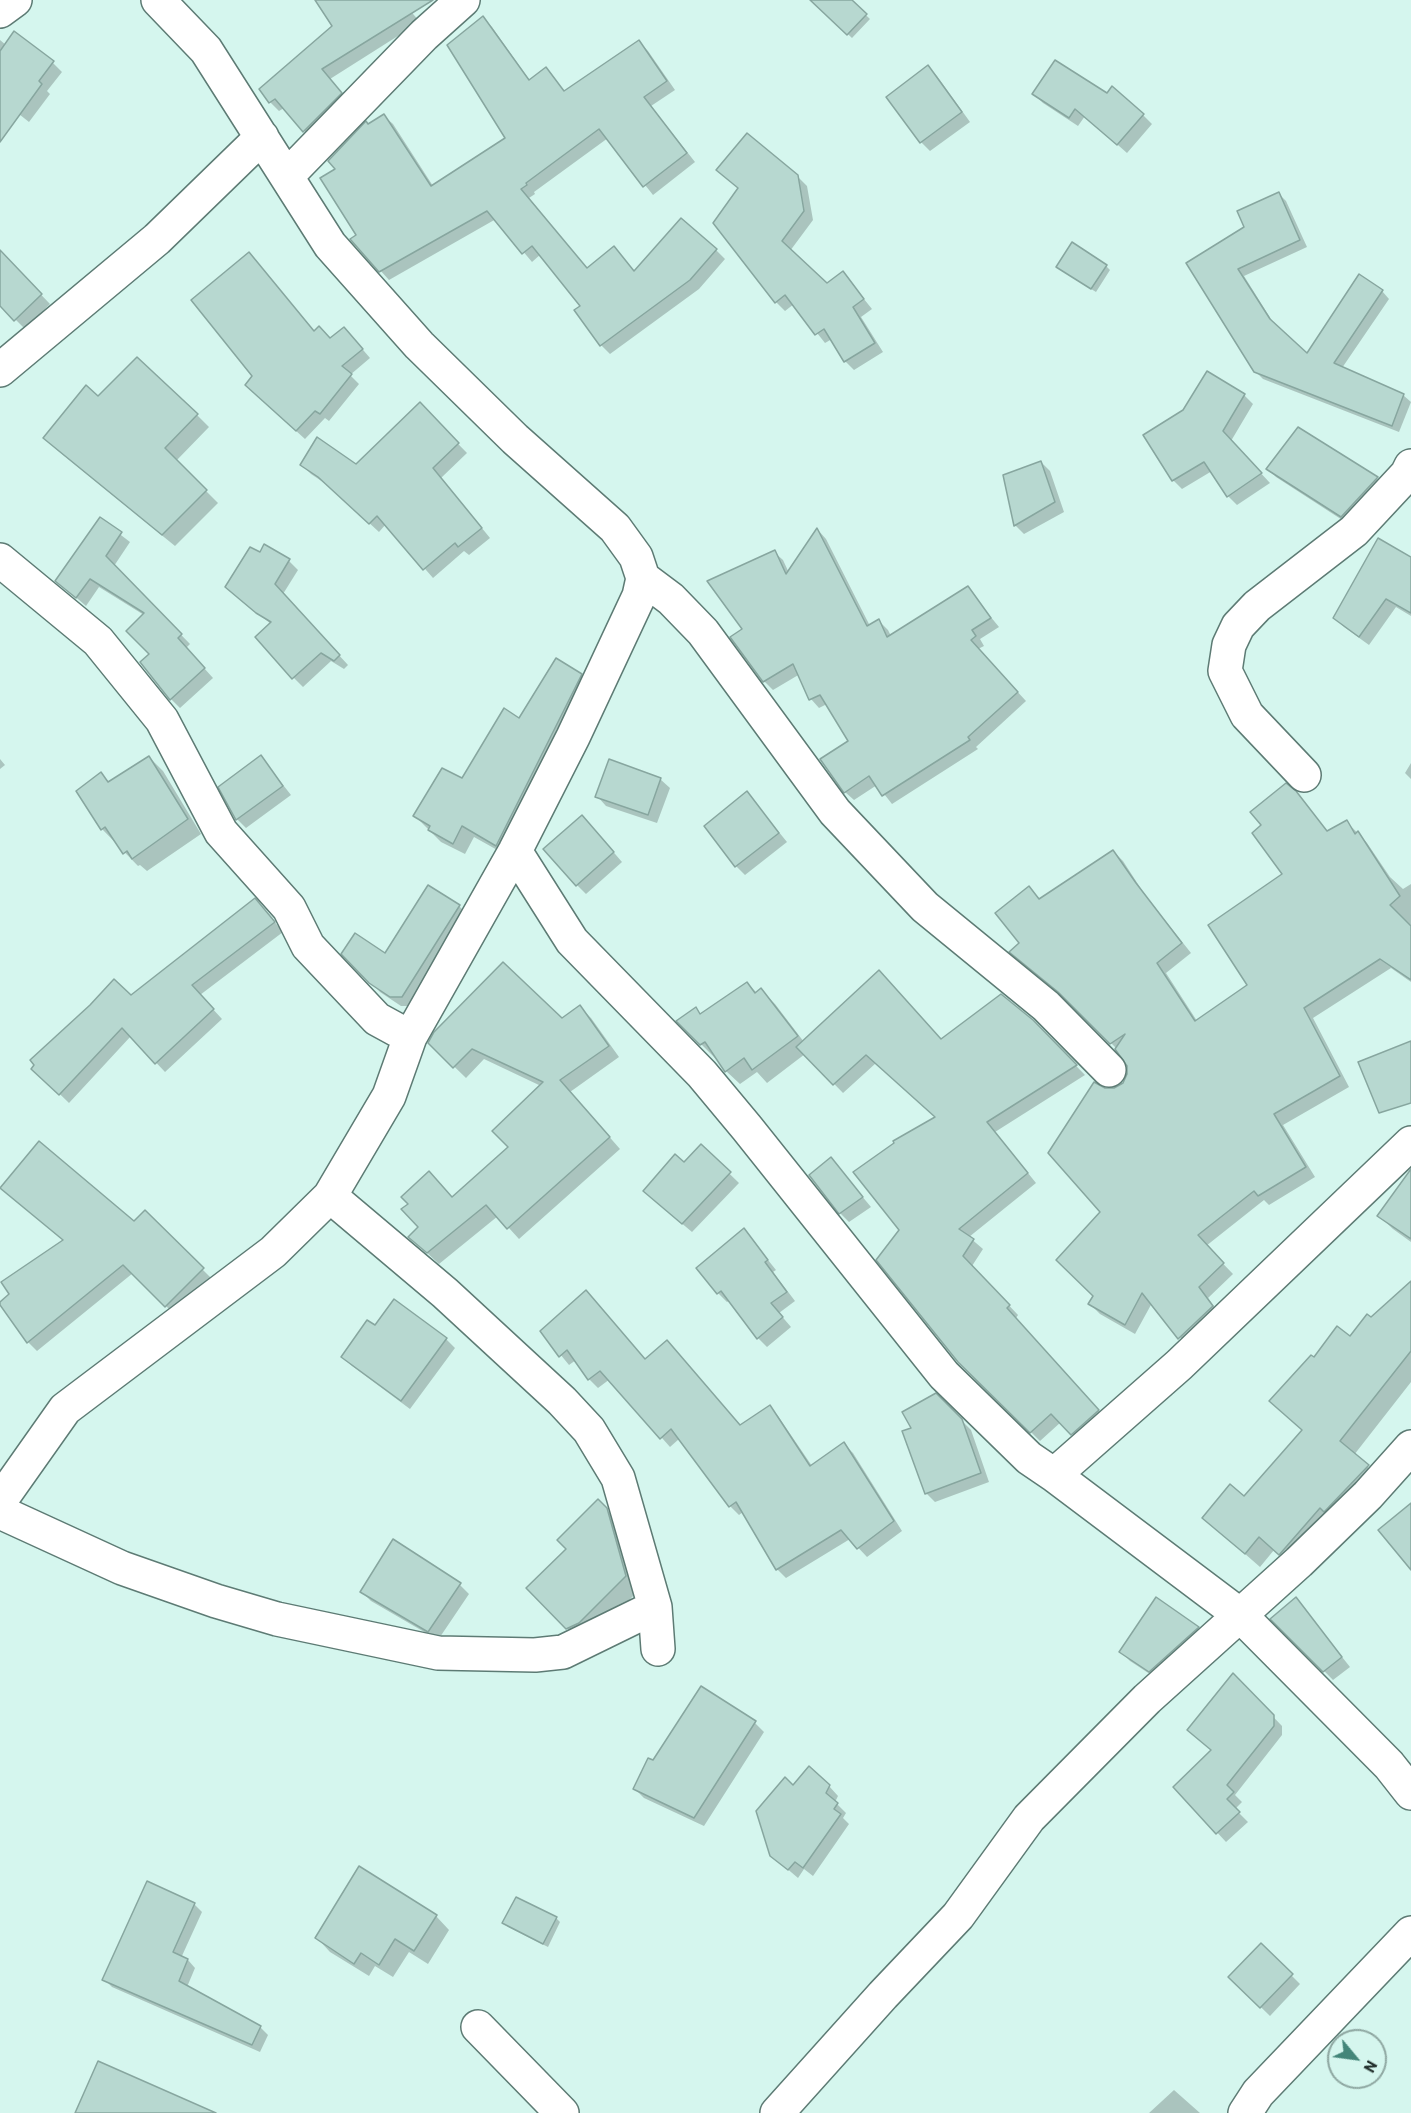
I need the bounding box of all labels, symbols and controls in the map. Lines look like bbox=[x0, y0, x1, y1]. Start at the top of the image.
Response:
north arrow bbox=[1327, 2029, 1387, 2089]
text: N bbox=[1361, 2058, 1382, 2076]

